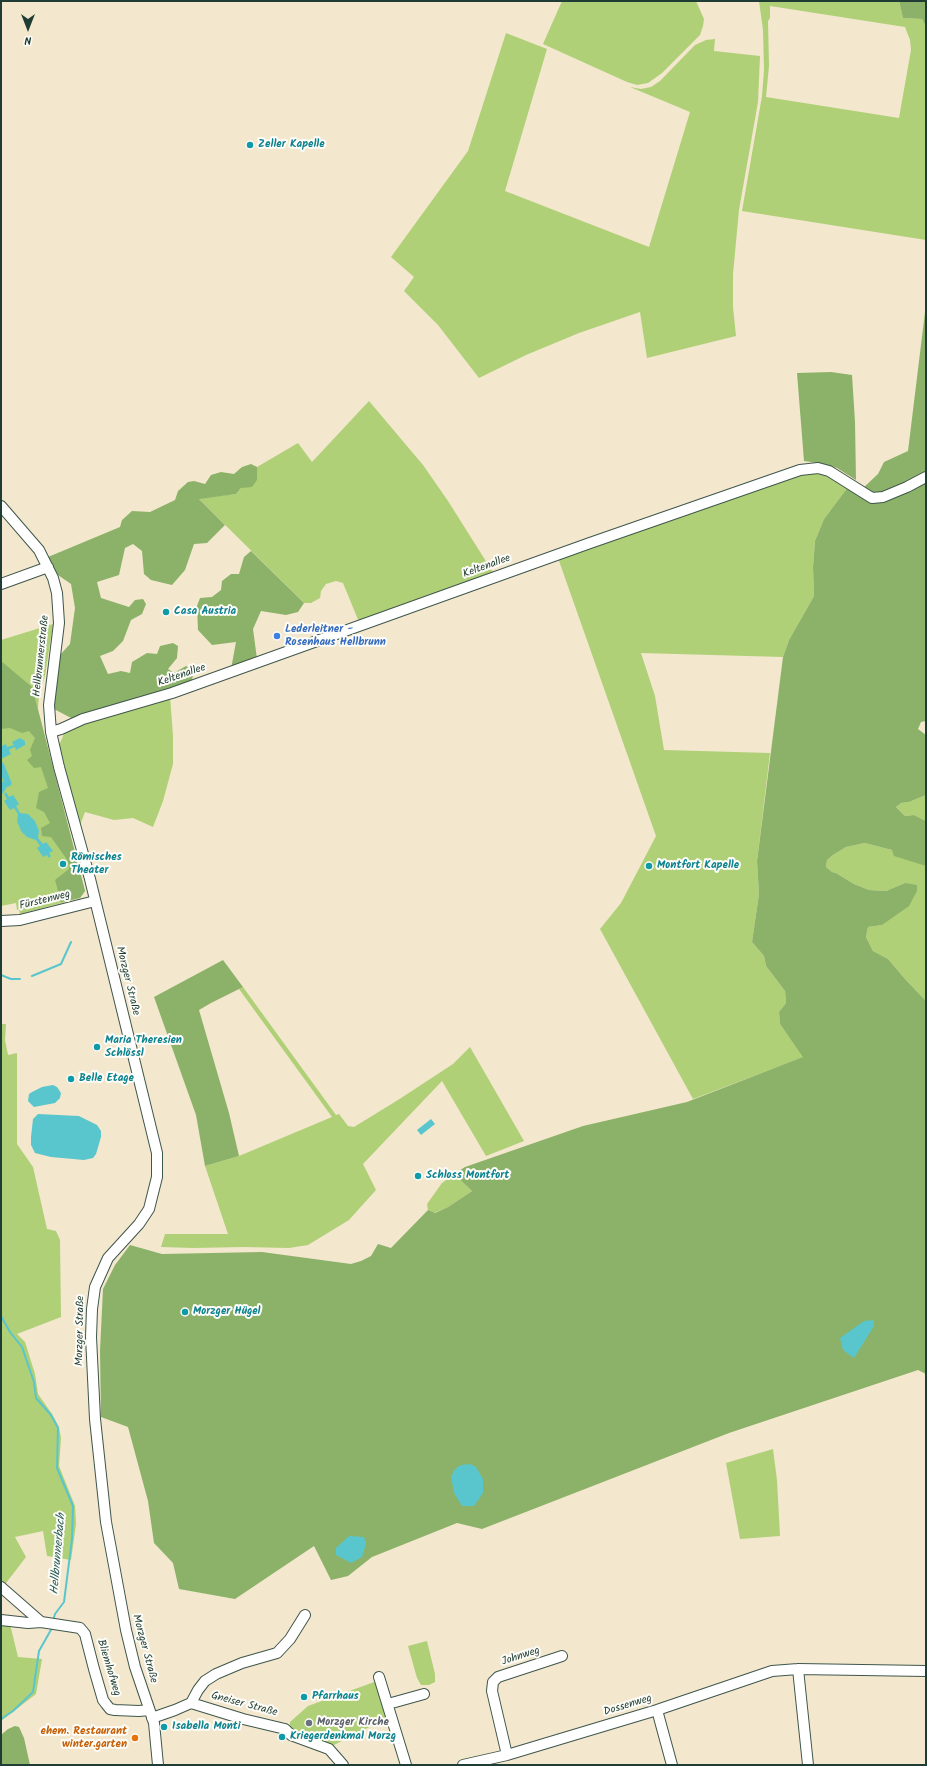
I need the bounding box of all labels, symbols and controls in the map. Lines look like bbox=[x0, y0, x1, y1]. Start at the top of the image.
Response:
north arrow bbox=[8, 8, 48, 48]
text: N bbox=[25, 31, 31, 49]
place label: Zeller Kapelle bbox=[258, 138, 325, 152]
marker: Zeller Kapelle bbox=[245, 140, 255, 150]
street label: Keltenallee bbox=[461, 552, 513, 582]
place label: Casa Austria bbox=[174, 605, 236, 619]
marker: Casa Austria bbox=[161, 607, 171, 617]
street label: Hellbrunnerstraße bbox=[31, 615, 53, 697]
place label: Lederleitner - Rosenhaus Hellbrunn bbox=[285, 623, 386, 649]
marker: Lederleitner - Rosenhaus Hellbrunn bbox=[272, 631, 282, 641]
street label: Keltenallee bbox=[156, 662, 208, 690]
place label: Römisches Theater bbox=[71, 851, 122, 877]
marker: Römisches Theater bbox=[58, 859, 68, 869]
place label: Montfort Kapelle bbox=[657, 859, 739, 873]
marker: Montfort Kapelle bbox=[644, 861, 654, 871]
street label: Fürstenweg bbox=[18, 888, 72, 914]
street label: Morzger Straße bbox=[112, 945, 142, 1017]
place label: Maria Theresien Schlössl bbox=[105, 1034, 182, 1060]
marker: Maria Theresien Schlössl bbox=[92, 1042, 102, 1052]
place label: Belle Etage bbox=[79, 1072, 134, 1086]
marker: Belle Etage bbox=[66, 1074, 76, 1084]
place label: Schloss Montfort bbox=[426, 1169, 509, 1183]
marker: Schloss Montfort bbox=[413, 1171, 423, 1181]
street label: Morzger Straße bbox=[74, 1296, 88, 1366]
place label: Morzger Hügel bbox=[193, 1305, 260, 1319]
marker: Morzger Hügel bbox=[180, 1307, 190, 1317]
water label: Hellbrunnerbach bbox=[48, 1513, 70, 1595]
street label: Morzger Straße bbox=[128, 1613, 160, 1685]
street label: Bliemhofweg bbox=[93, 1638, 123, 1698]
street label: Johnweg bbox=[500, 1645, 542, 1669]
street label: Gneiser Straße bbox=[209, 1690, 279, 1720]
place label: Pfarrhaus bbox=[312, 1690, 359, 1704]
marker: Pfarrhaus bbox=[299, 1692, 309, 1702]
street label: Dossenweg bbox=[602, 1692, 654, 1720]
place label: Morzger Kirche bbox=[317, 1716, 389, 1730]
marker: Morzger Kirche bbox=[304, 1718, 314, 1728]
place label: Isabella Monti bbox=[172, 1720, 241, 1734]
marker: Isabella Monti bbox=[159, 1722, 169, 1732]
place label: ehem. Restaurant winter.garten bbox=[41, 1725, 127, 1751]
place label: Kriegerdenkmal Morzg bbox=[290, 1730, 396, 1744]
marker: Kriegerdenkmal Morzg bbox=[277, 1732, 287, 1742]
marker: ehem. Restaurant winter.garten bbox=[130, 1733, 140, 1743]

